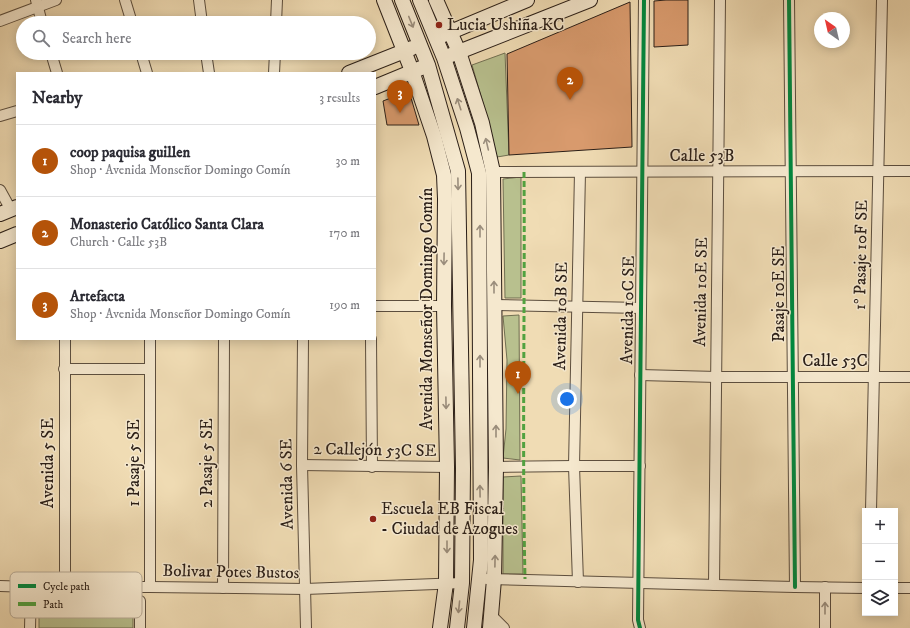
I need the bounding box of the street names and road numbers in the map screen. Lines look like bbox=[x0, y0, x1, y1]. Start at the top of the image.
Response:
street label: Calle 53B bbox=[670, 145, 734, 167]
street label: Avenida Monseñor Domingo Comín bbox=[416, 188, 438, 430]
street label: 1° Pasaje 10F SE bbox=[849, 200, 873, 310]
street label: Avenida 10E SE bbox=[689, 237, 713, 347]
street label: Pasaje 10E SE bbox=[768, 246, 790, 342]
street label: Avenida 10C SE bbox=[616, 255, 640, 365]
street label: Avenida 10B SE bbox=[549, 262, 573, 370]
street label: Calle 53C bbox=[802, 350, 868, 372]
street label: Avenida 5 SE bbox=[37, 418, 59, 508]
street label: 2 Pasaje 5 SE bbox=[196, 418, 218, 508]
street label: 1 Pasaje 5 SE bbox=[123, 419, 145, 507]
street label: Avenida 6 SE bbox=[275, 438, 299, 530]
street label: 2 Callejón 53C SE bbox=[313, 438, 437, 462]
street label: Bolivar Potes Bustos bbox=[162, 560, 300, 584]

